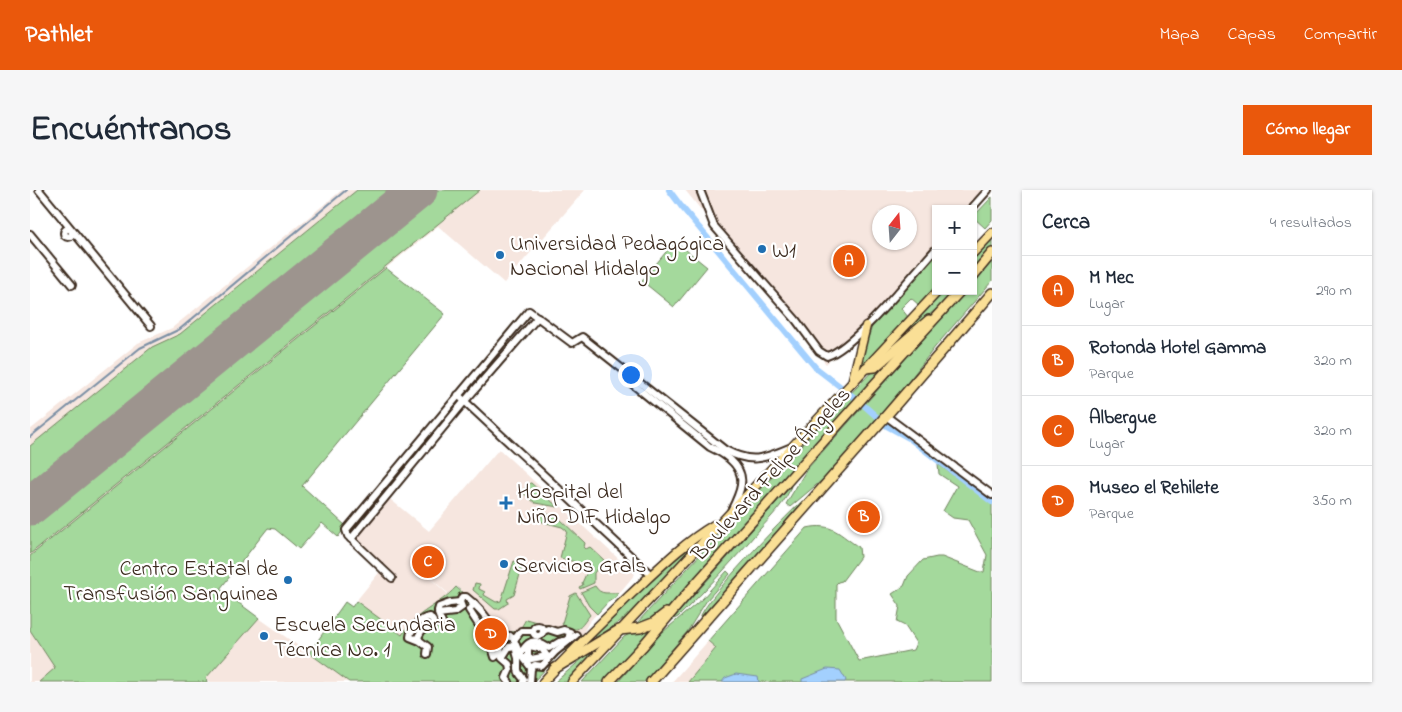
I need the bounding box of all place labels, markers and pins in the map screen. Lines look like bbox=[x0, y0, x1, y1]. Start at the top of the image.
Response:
place label: Universidad Pedagógica Nacional Hidalgo bbox=[510, 229, 724, 287]
place label: W1 bbox=[772, 236, 796, 268]
pin: A bbox=[833, 242, 865, 280]
marker: W1 bbox=[756, 243, 768, 255]
marker: Universidad Pedagógica Nacional Hidalgo bbox=[494, 249, 506, 261]
place label: Hospital del Niño DIF Hidalgo bbox=[517, 477, 671, 535]
marker: Hospital del Niño DIF Hidalgo bbox=[499, 496, 513, 510]
pin: B bbox=[848, 498, 880, 536]
pin: C bbox=[412, 543, 444, 581]
place label: Servicios Grals bbox=[514, 551, 647, 583]
place label: Centro Estatal de Transfusión Sanguinea bbox=[63, 554, 278, 612]
marker: Servicios Grals bbox=[498, 558, 510, 570]
marker: Centro Estatal de Transfusión Sanguinea bbox=[282, 574, 294, 586]
place label: Escuela Secundaria Técnica No. 1 bbox=[274, 610, 456, 667]
pin: D bbox=[475, 615, 507, 653]
marker: Escuela Secundaria Técnica No. 1 bbox=[258, 630, 270, 642]

